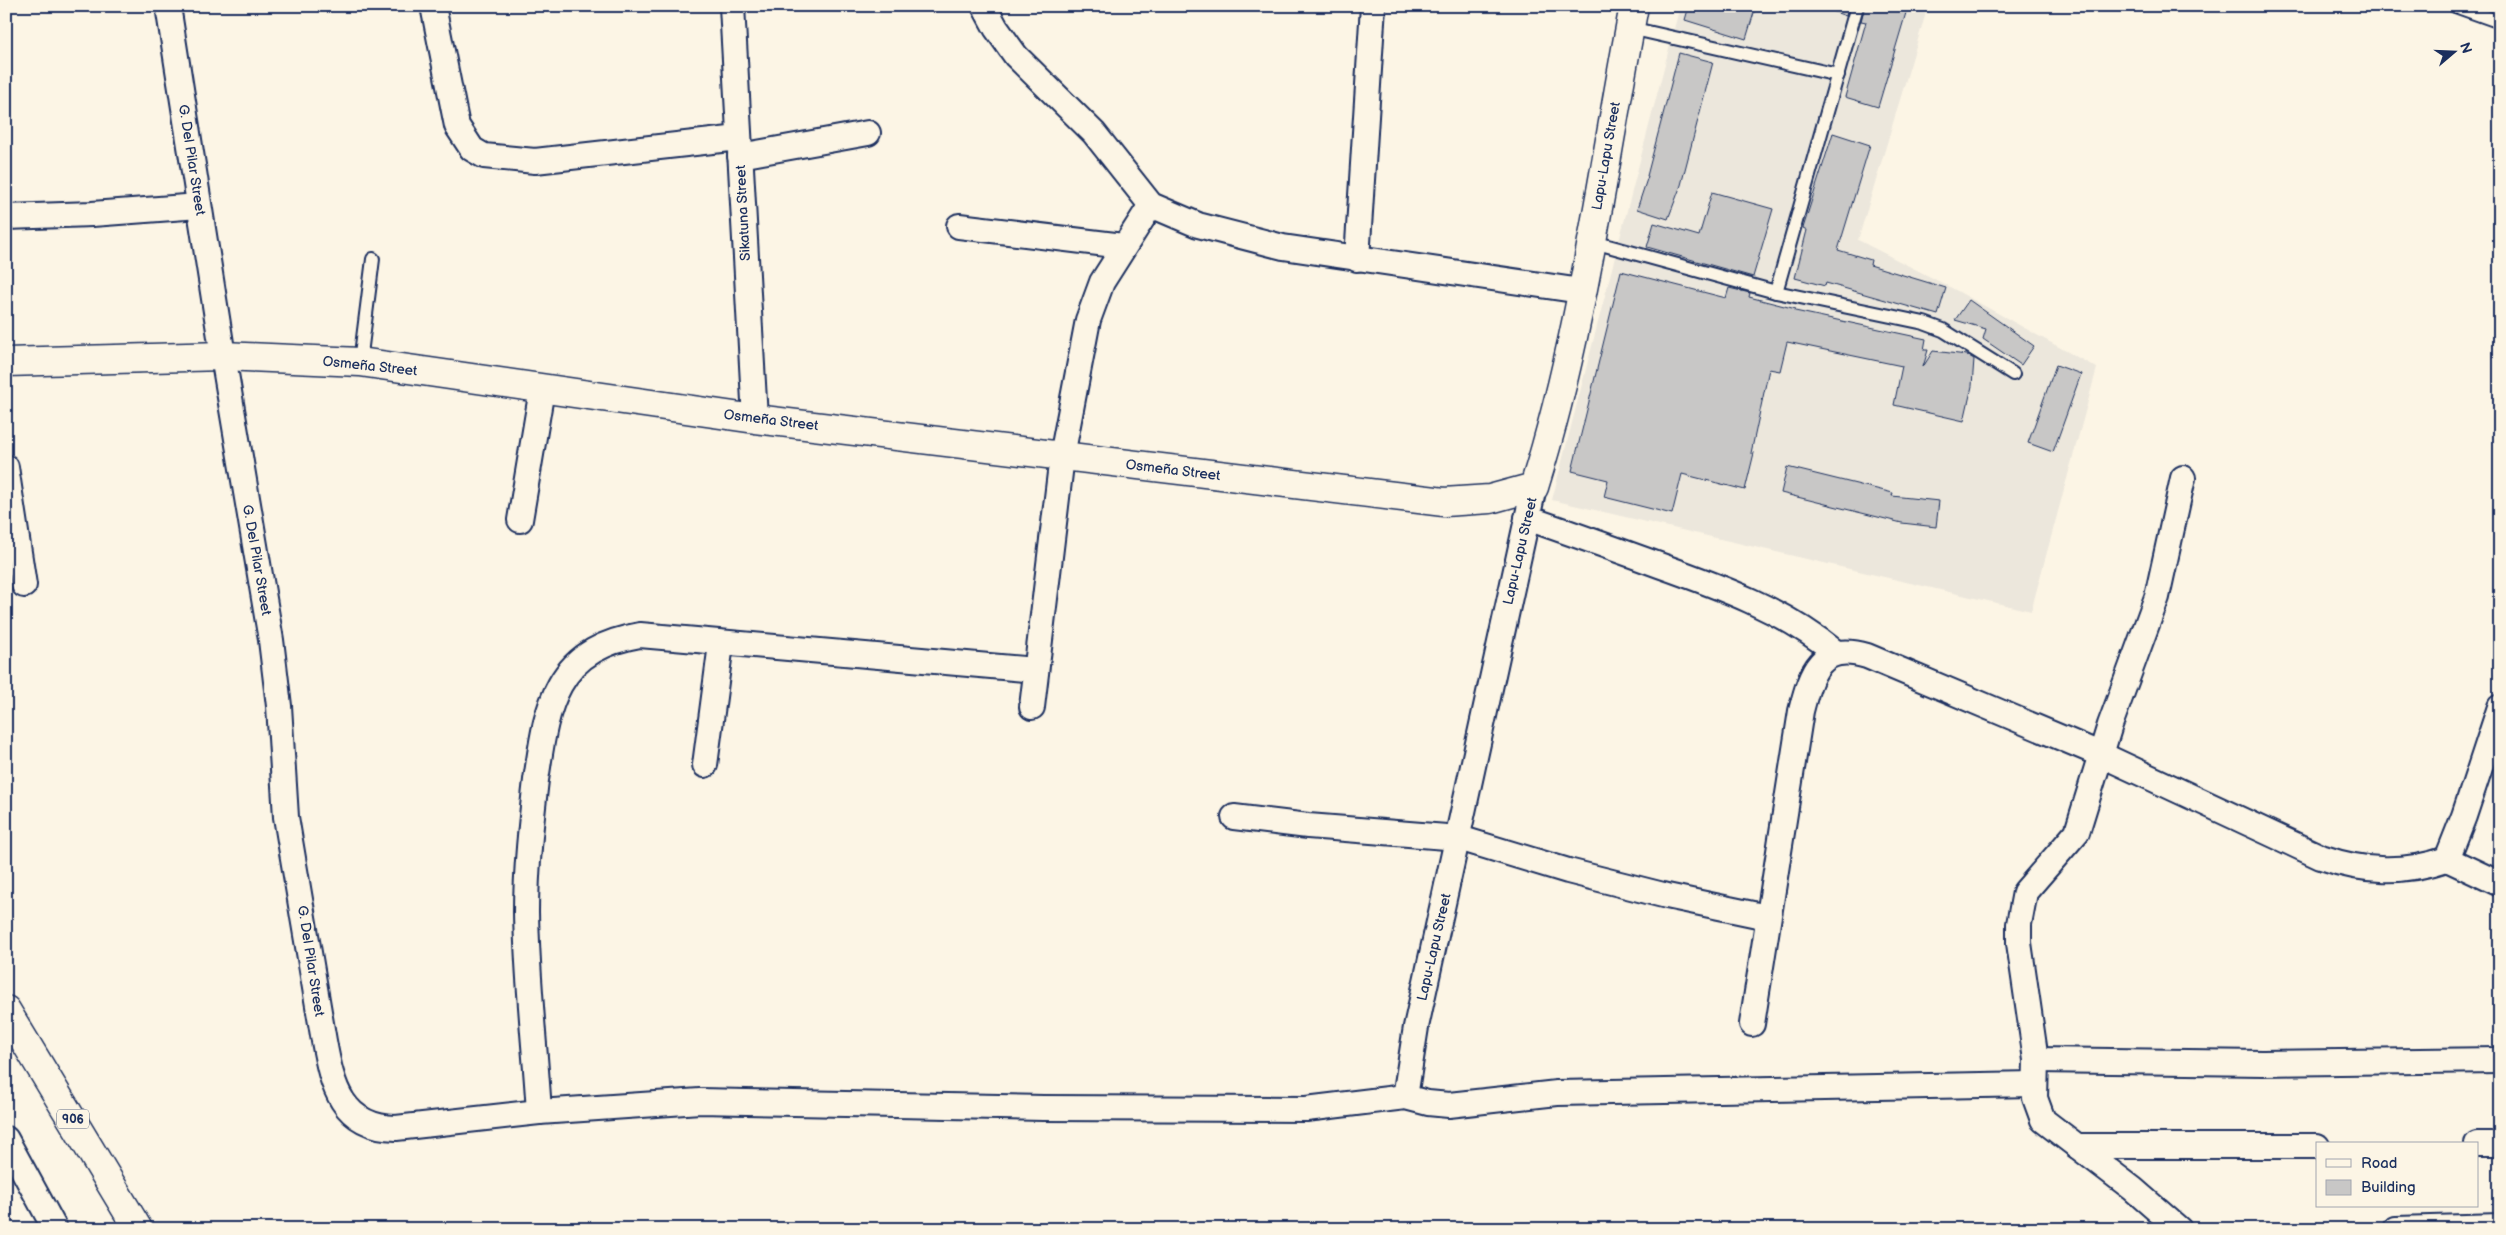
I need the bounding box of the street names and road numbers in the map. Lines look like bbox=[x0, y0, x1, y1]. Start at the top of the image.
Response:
street label: Lapu-Lapu Street bbox=[1588, 100, 1624, 212]
street label: G. Del Pilar Street bbox=[175, 103, 209, 217]
street label: Sikatuna Street bbox=[732, 164, 754, 261]
street label: Osmeña Street bbox=[322, 353, 419, 380]
street label: Osmeña Street bbox=[723, 406, 820, 434]
street label: Osmeña Street bbox=[1125, 456, 1222, 484]
street label: Lapu-Lapu Street bbox=[1499, 495, 1541, 606]
street label: G. Del Pilar Street bbox=[239, 503, 275, 617]
street label: Lapu-Lapu Street bbox=[1413, 891, 1455, 1002]
street label: G. Del Pilar Street bbox=[294, 904, 328, 1018]
road number: 906 bbox=[57, 1110, 89, 1128]

